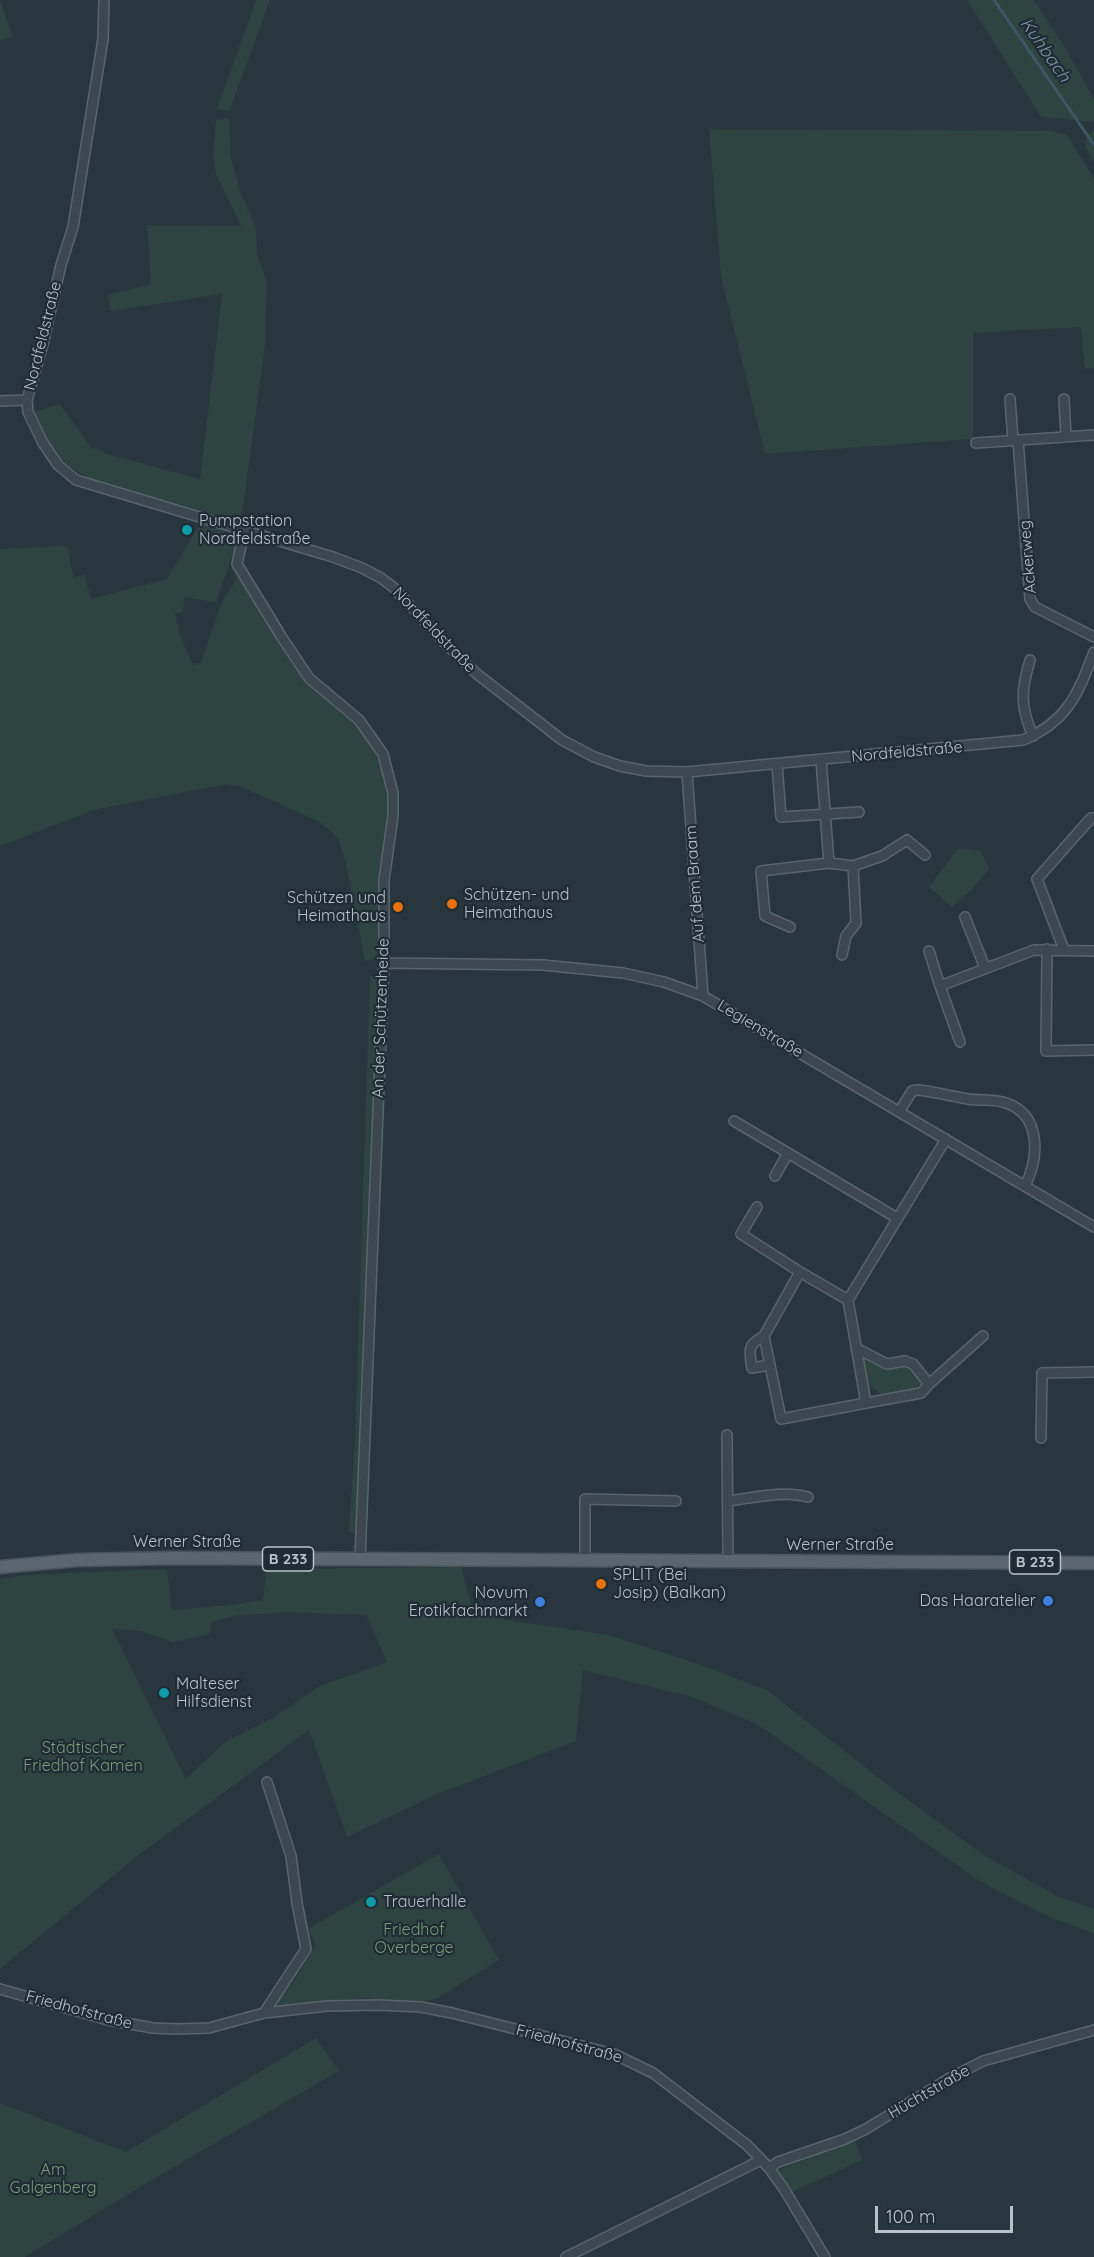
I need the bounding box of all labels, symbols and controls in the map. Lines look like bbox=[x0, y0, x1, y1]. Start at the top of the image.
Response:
water label: Kuhbach bbox=[1015, 14, 1075, 86]
street label: Nordfeldstraße bbox=[20, 280, 66, 392]
place label: Pumpstation Nordfeldstraße bbox=[199, 511, 311, 549]
street label: Ackerweg bbox=[1015, 519, 1041, 595]
marker: Pumpstation Nordfeldstraße bbox=[180, 523, 194, 537]
street label: Nordfeldstraße bbox=[388, 583, 480, 677]
street label: Nordfeldstraße bbox=[851, 738, 963, 766]
street label: Auf dem Braam bbox=[681, 825, 709, 943]
place label: Schützen- und Heimathaus bbox=[464, 885, 569, 923]
place label: Schützen und Heimathaus bbox=[287, 888, 386, 926]
marker: Schützen- und Heimathaus bbox=[445, 897, 459, 911]
marker: Schützen und Heimathaus bbox=[391, 900, 405, 914]
street label: An der Schützenheide bbox=[369, 938, 393, 1098]
street label: Legienstraße bbox=[714, 996, 806, 1062]
street label: Werner Straße bbox=[133, 1532, 241, 1552]
street label: Werner Straße bbox=[786, 1535, 894, 1555]
road number: B 233 bbox=[262, 1547, 314, 1571]
road number: B 233 bbox=[1010, 1550, 1060, 1574]
place label: SPLIT (Bei Josip) (Balkan) bbox=[613, 1565, 726, 1603]
marker: SPLIT (Bei Josip) (Balkan) bbox=[594, 1577, 608, 1591]
place label: Novum Erotikfachmarkt bbox=[409, 1583, 528, 1621]
place label: Das Haaratelier bbox=[920, 1591, 1036, 1611]
marker: Das Haaratelier bbox=[1041, 1594, 1055, 1608]
marker: Novum Erotikfachmarkt bbox=[533, 1595, 547, 1609]
place label: Malteser Hilfsdienst bbox=[176, 1674, 252, 1712]
marker: Malteser Hilfsdienst bbox=[157, 1686, 171, 1700]
park label: Städtischer Friedhof Kamen bbox=[23, 1738, 143, 1776]
place label: Trauerhalle bbox=[383, 1892, 467, 1912]
marker: Trauerhalle bbox=[364, 1895, 378, 1909]
park label: Friedhof Overberge bbox=[374, 1920, 454, 1958]
street label: Friedhofstraße bbox=[24, 1987, 134, 2033]
street label: Friedhofstraße bbox=[514, 2021, 624, 2067]
street label: Hüchtstraße bbox=[885, 2061, 973, 2123]
park label: Am Galgenberg bbox=[9, 2160, 97, 2198]
scale bar bbox=[878, 2194, 1016, 2232]
text: 100 m bbox=[886, 2205, 935, 2228]

